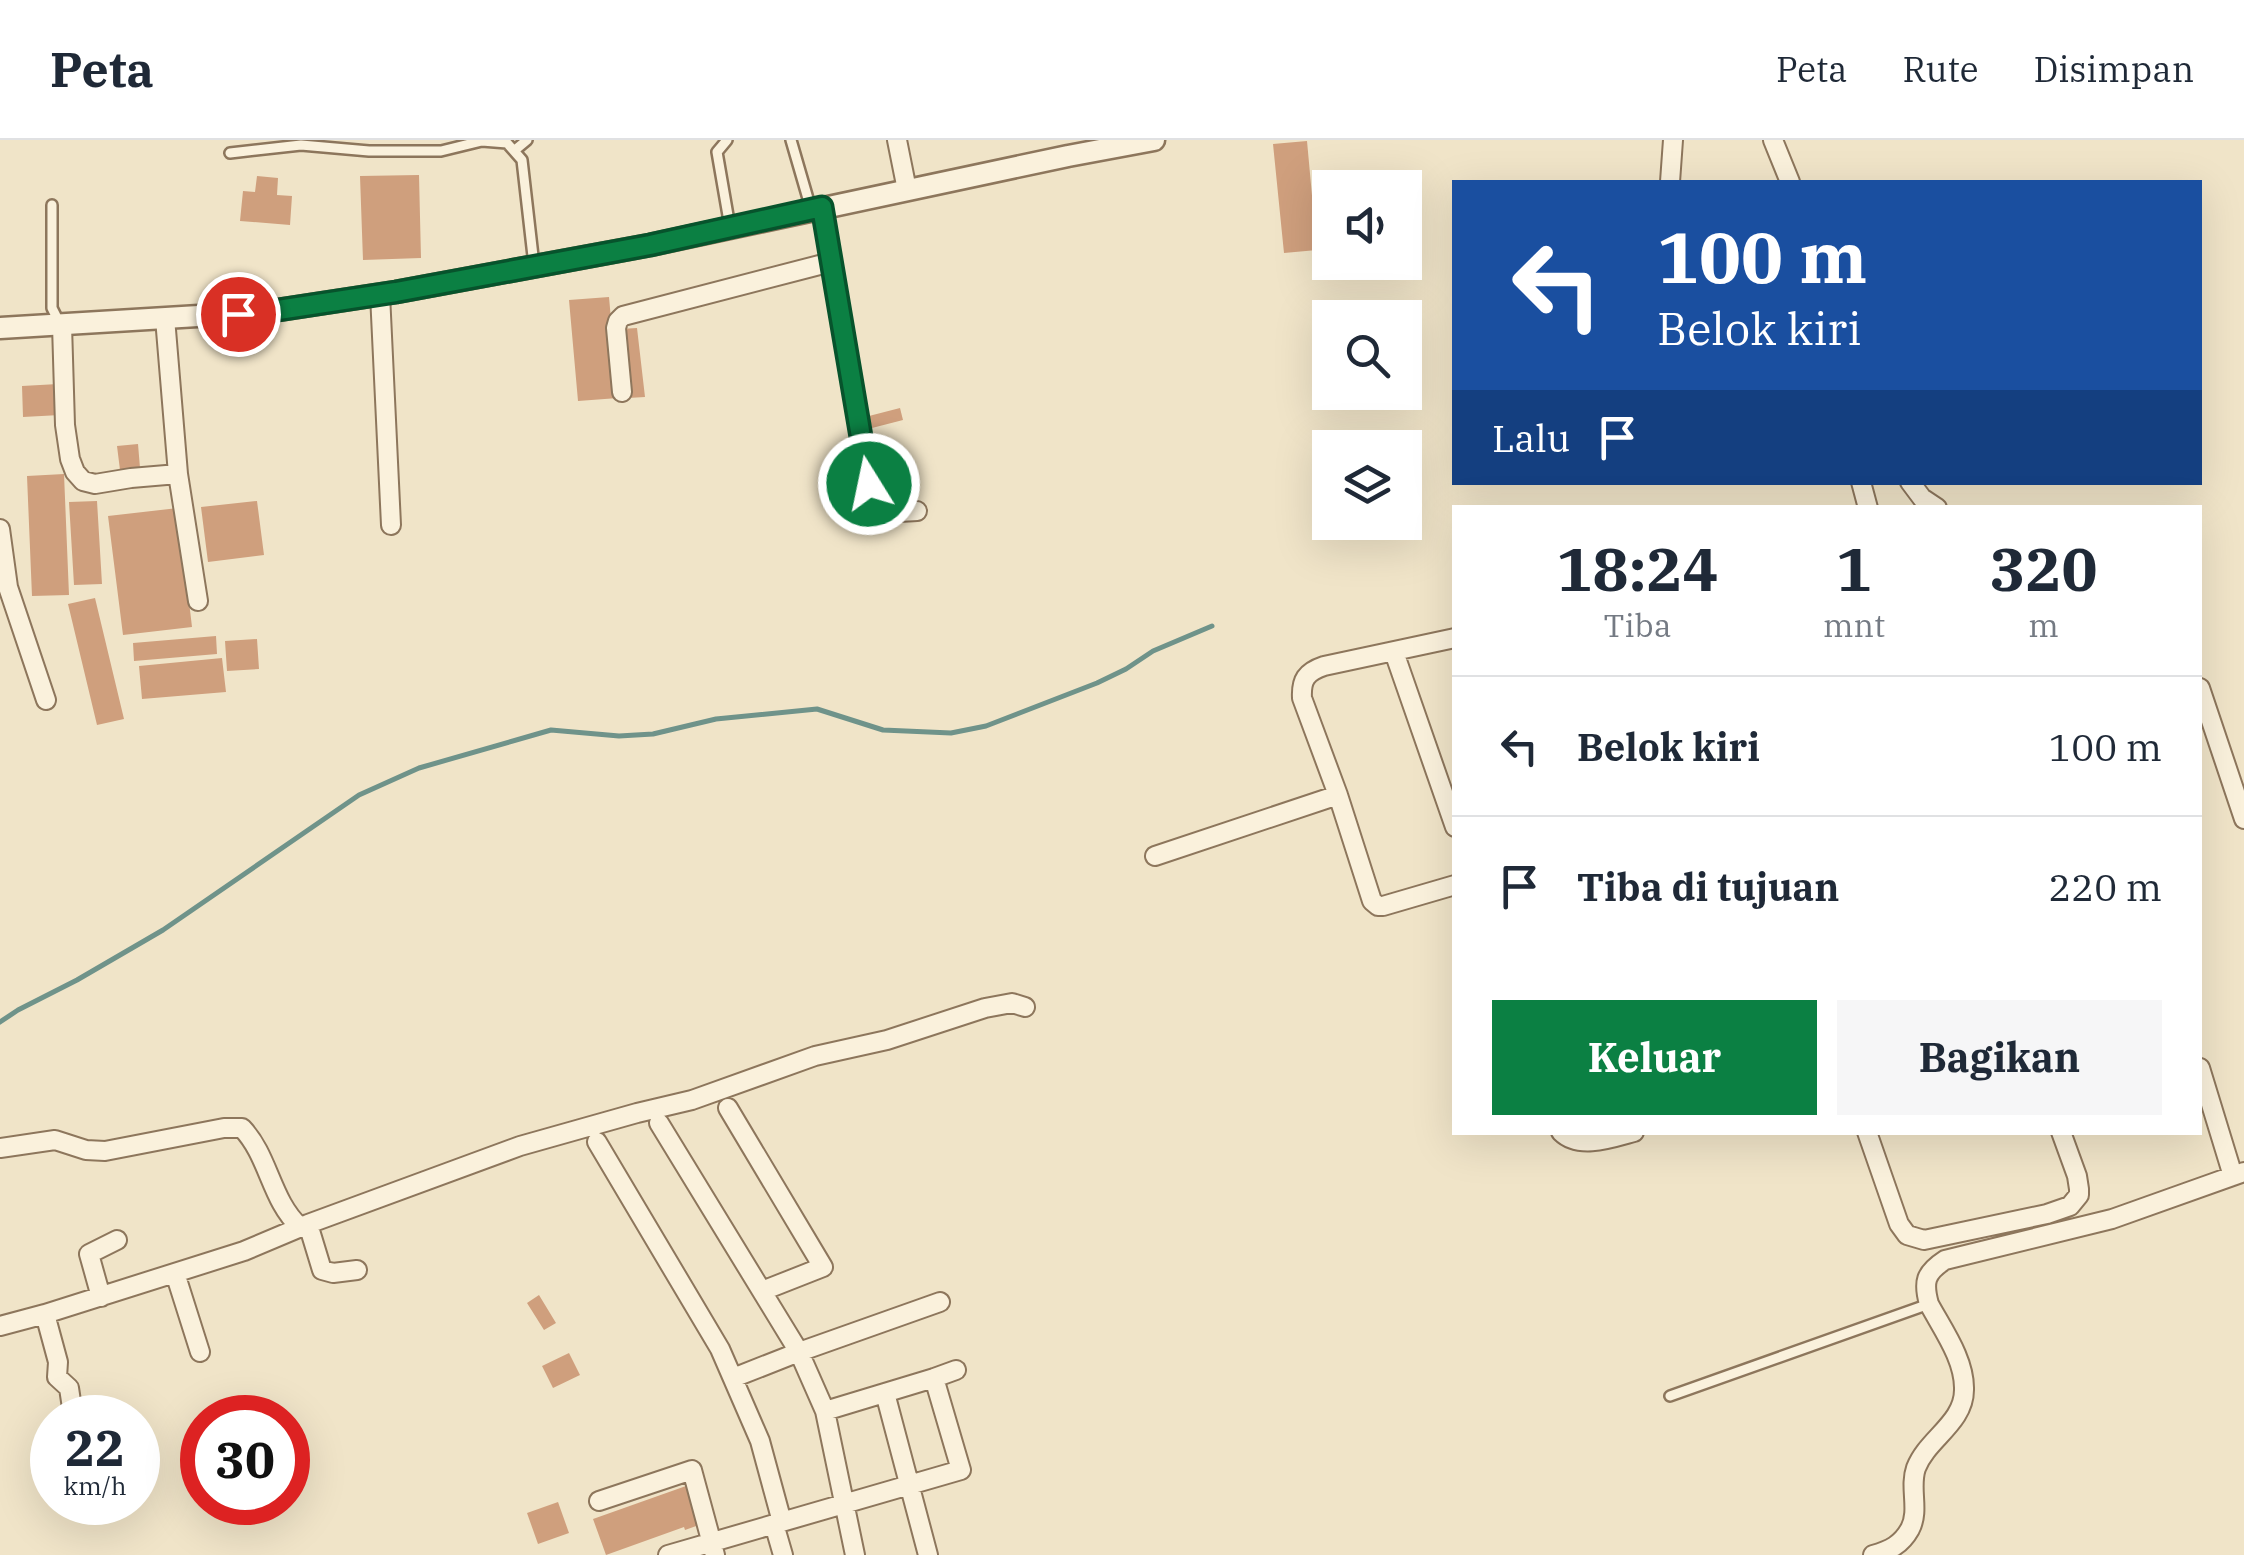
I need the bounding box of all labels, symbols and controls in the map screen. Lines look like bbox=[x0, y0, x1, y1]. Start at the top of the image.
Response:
text: Peta bbox=[50, 38, 154, 100]
text: Peta bbox=[1776, 46, 1847, 92]
text: Rute bbox=[1902, 46, 1979, 92]
text: Disimpan bbox=[2034, 46, 2194, 92]
map controls bbox=[1312, 170, 1422, 540]
button: sound bbox=[1312, 170, 1422, 280]
text: 100 m bbox=[1657, 211, 1867, 302]
icon: left bbox=[1492, 220, 1622, 350]
pin bbox=[196, 272, 281, 357]
icon: arrive bbox=[211, 287, 266, 342]
text: Belok kiri bbox=[1657, 299, 1861, 357]
button: search bbox=[1312, 300, 1422, 410]
icon: arrive bbox=[1590, 410, 1645, 465]
text: Lalu bbox=[1492, 413, 1570, 462]
button: layers bbox=[1312, 430, 1422, 540]
position arrow bbox=[817, 432, 921, 536]
text: 18:24 bbox=[1556, 529, 1719, 608]
text: 1 bbox=[1836, 529, 1872, 608]
text: 320 bbox=[1990, 529, 2098, 608]
text: Tiba bbox=[1604, 604, 1671, 646]
text: mnt bbox=[1823, 604, 1885, 646]
text: m bbox=[2028, 604, 2059, 646]
icon: left bbox=[1492, 719, 1547, 774]
text: Belok kiri bbox=[1577, 722, 1760, 771]
text: 100 m bbox=[2049, 722, 2162, 771]
icon: arrive bbox=[1492, 859, 1547, 914]
text: Tiba di tujuan bbox=[1577, 862, 1839, 911]
text: 220 m bbox=[2049, 862, 2162, 911]
button: Keluar bbox=[1492, 1000, 1817, 1115]
button: Bagikan bbox=[1837, 1000, 2162, 1115]
speed limit sign: 30 bbox=[180, 1395, 310, 1525]
text: 22 bbox=[65, 1415, 125, 1480]
text: km/h bbox=[63, 1469, 127, 1502]

